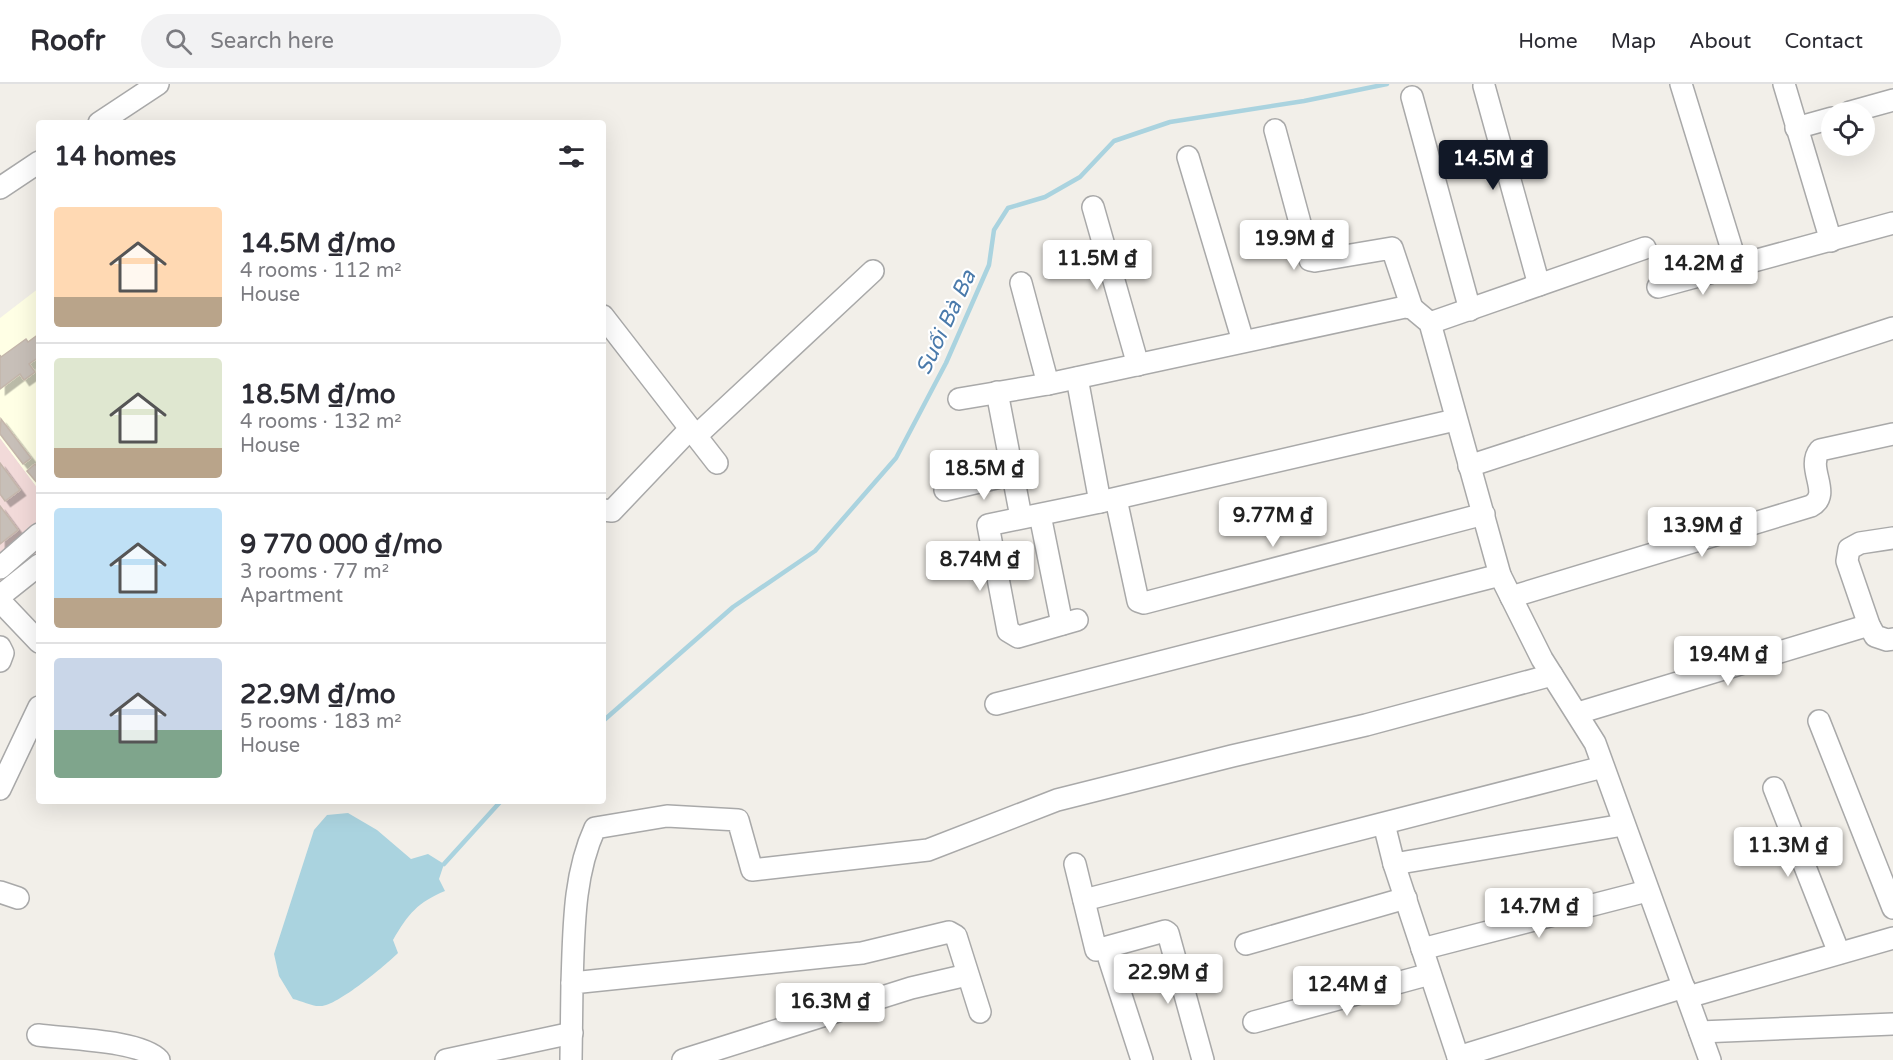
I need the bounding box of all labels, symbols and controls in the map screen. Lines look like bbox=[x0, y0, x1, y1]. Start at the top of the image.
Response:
search box bbox=[141, 14, 561, 68]
text: Roofr bbox=[30, 24, 105, 58]
icon: search bbox=[162, 25, 195, 58]
text: Search here bbox=[210, 28, 334, 54]
text: Home bbox=[1518, 29, 1578, 54]
text: Map bbox=[1611, 29, 1656, 54]
text: About bbox=[1689, 29, 1751, 54]
text: Contact bbox=[1784, 29, 1863, 54]
map controls bbox=[1821, 102, 1875, 156]
button: locate bbox=[1821, 102, 1875, 156]
icon: filters bbox=[555, 140, 588, 173]
pin: 14.5M ₫ bbox=[1438, 140, 1548, 191]
text: 14 homes bbox=[54, 141, 176, 172]
text: 14.5M ₫ bbox=[1453, 147, 1533, 171]
pin: 19.9M ₫ bbox=[1239, 220, 1349, 271]
text: 19.9M ₫ bbox=[1254, 227, 1334, 251]
text: 14.5M ₫/mo bbox=[240, 228, 396, 259]
icon: home bbox=[102, 231, 174, 303]
pin: 11.5M ₫ bbox=[1042, 240, 1152, 291]
pin: 14.2M ₫ bbox=[1648, 245, 1758, 296]
text: 11.5M ₫ bbox=[1057, 247, 1137, 271]
text: 14.2M ₫ bbox=[1663, 252, 1743, 276]
text: 4 rooms · 112 m² bbox=[240, 259, 402, 283]
water label: Suối Bà Ba bbox=[910, 265, 982, 379]
text: House bbox=[240, 283, 300, 307]
text: 18.5M ₫/mo bbox=[240, 379, 396, 410]
icon: home bbox=[102, 382, 174, 454]
text: 4 rooms · 132 m² bbox=[240, 410, 402, 434]
text: House bbox=[240, 434, 300, 458]
pin: 18.5M ₫ bbox=[929, 450, 1039, 501]
text: 18.5M ₫ bbox=[944, 457, 1024, 481]
pin: 9.77M ₫ bbox=[1218, 497, 1328, 548]
text: 9.77M ₫ bbox=[1233, 504, 1313, 528]
pin: 13.9M ₫ bbox=[1647, 507, 1757, 558]
text: 13.9M ₫ bbox=[1662, 514, 1742, 538]
text: 9 770 000 ₫/mo bbox=[240, 529, 442, 560]
icon: home bbox=[102, 532, 174, 604]
pin: 8.74M ₫ bbox=[925, 541, 1035, 592]
text: 8.74M ₫ bbox=[940, 548, 1020, 572]
text: 3 rooms · 77 m² bbox=[240, 560, 389, 584]
text: Apartment bbox=[240, 584, 343, 608]
pin: 19.4M ₫ bbox=[1673, 636, 1783, 687]
text: 19.4M ₫ bbox=[1688, 643, 1768, 667]
text: 22.9M ₫/mo bbox=[240, 679, 396, 710]
icon: home bbox=[102, 682, 174, 754]
text: 5 rooms · 183 m² bbox=[240, 710, 402, 734]
text: House bbox=[240, 734, 300, 758]
pin: 11.3M ₫ bbox=[1733, 827, 1843, 878]
text: 11.3M ₫ bbox=[1748, 834, 1828, 858]
pin: 14.7M ₫ bbox=[1484, 888, 1594, 939]
text: 14.7M ₫ bbox=[1499, 895, 1579, 919]
pin: 22.9M ₫ bbox=[1113, 954, 1223, 1005]
text: 22.9M ₫ bbox=[1128, 961, 1208, 985]
pin: 12.4M ₫ bbox=[1292, 966, 1402, 1017]
text: 12.4M ₫ bbox=[1307, 973, 1387, 997]
pin: 16.3M ₫ bbox=[775, 983, 885, 1034]
text: 16.3M ₫ bbox=[790, 990, 870, 1014]

